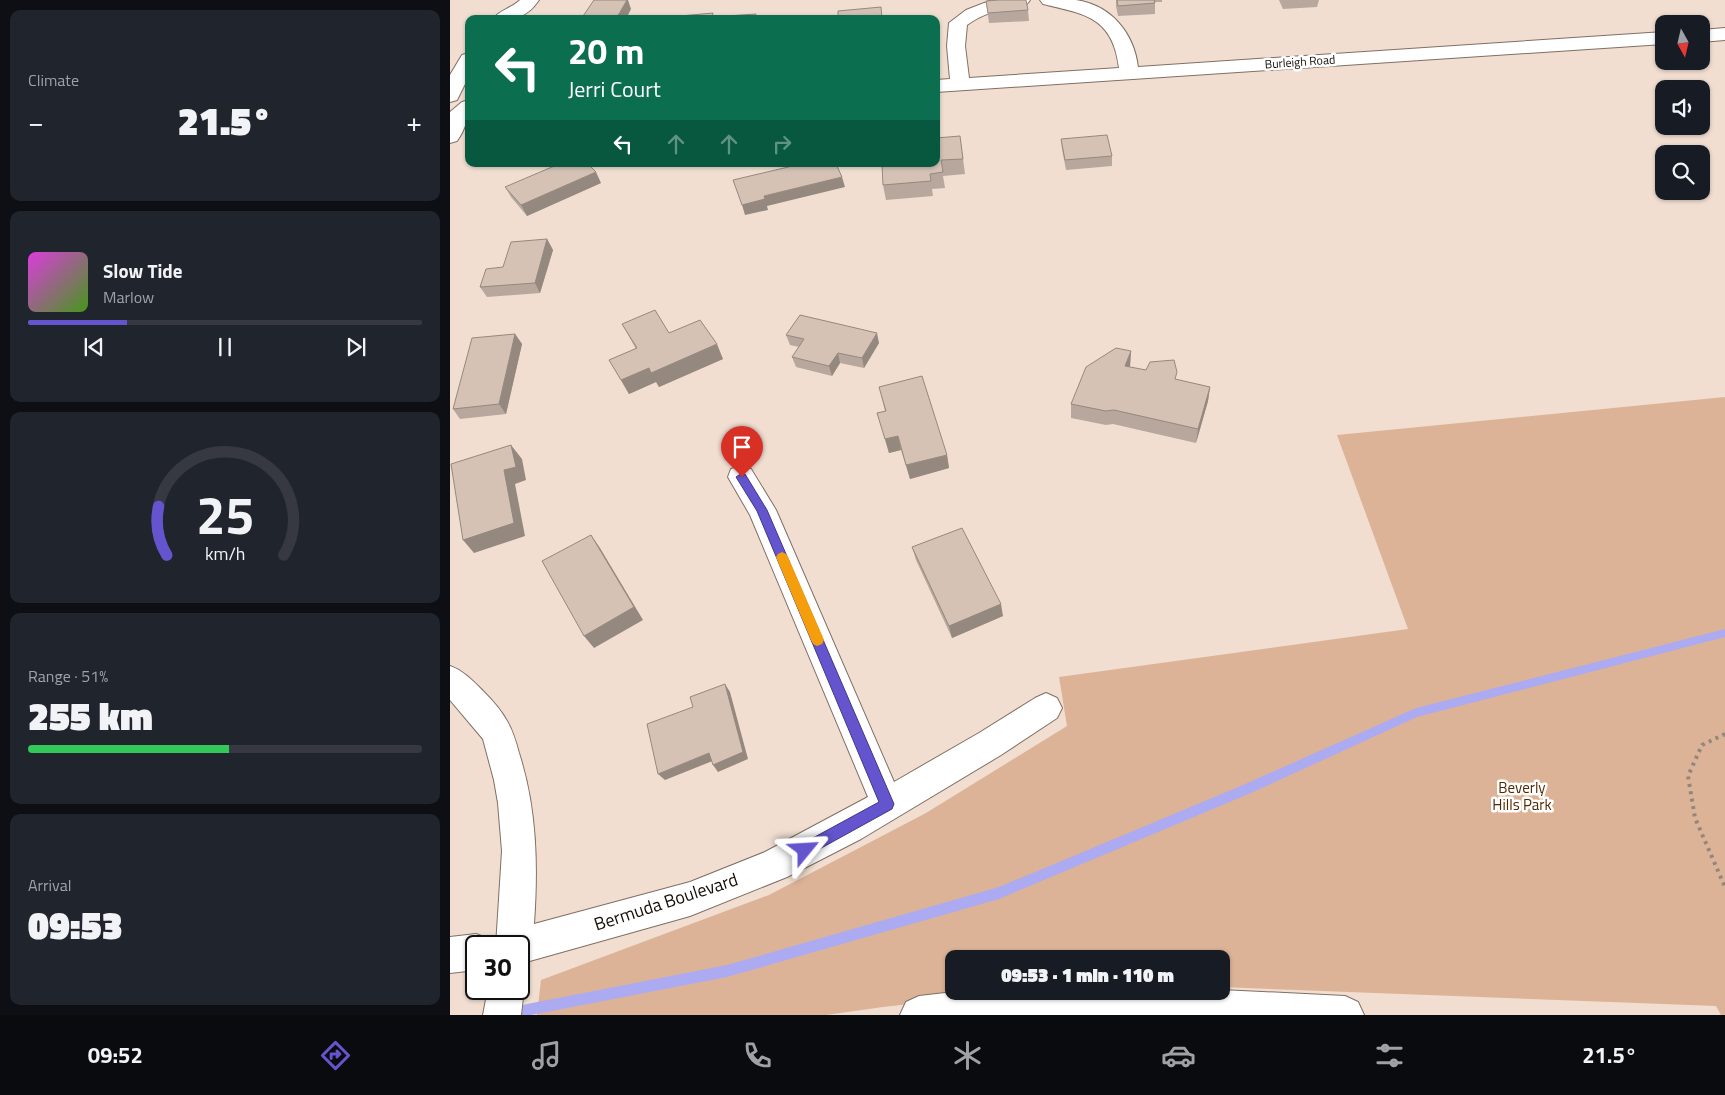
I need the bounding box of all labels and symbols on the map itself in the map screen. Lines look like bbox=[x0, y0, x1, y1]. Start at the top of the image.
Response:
north arrow bbox=[1655, 15, 1710, 70]
street label: Burleigh Road bbox=[1264, 50, 1336, 73]
pin bbox=[721, 426, 763, 477]
park label: Beverly Hills Park bbox=[1492, 776, 1552, 816]
position arrow bbox=[778, 823, 830, 875]
street label: Bermuda Boulevard bbox=[590, 866, 741, 938]
speed limit sign: 30 bbox=[465, 935, 530, 1000]

